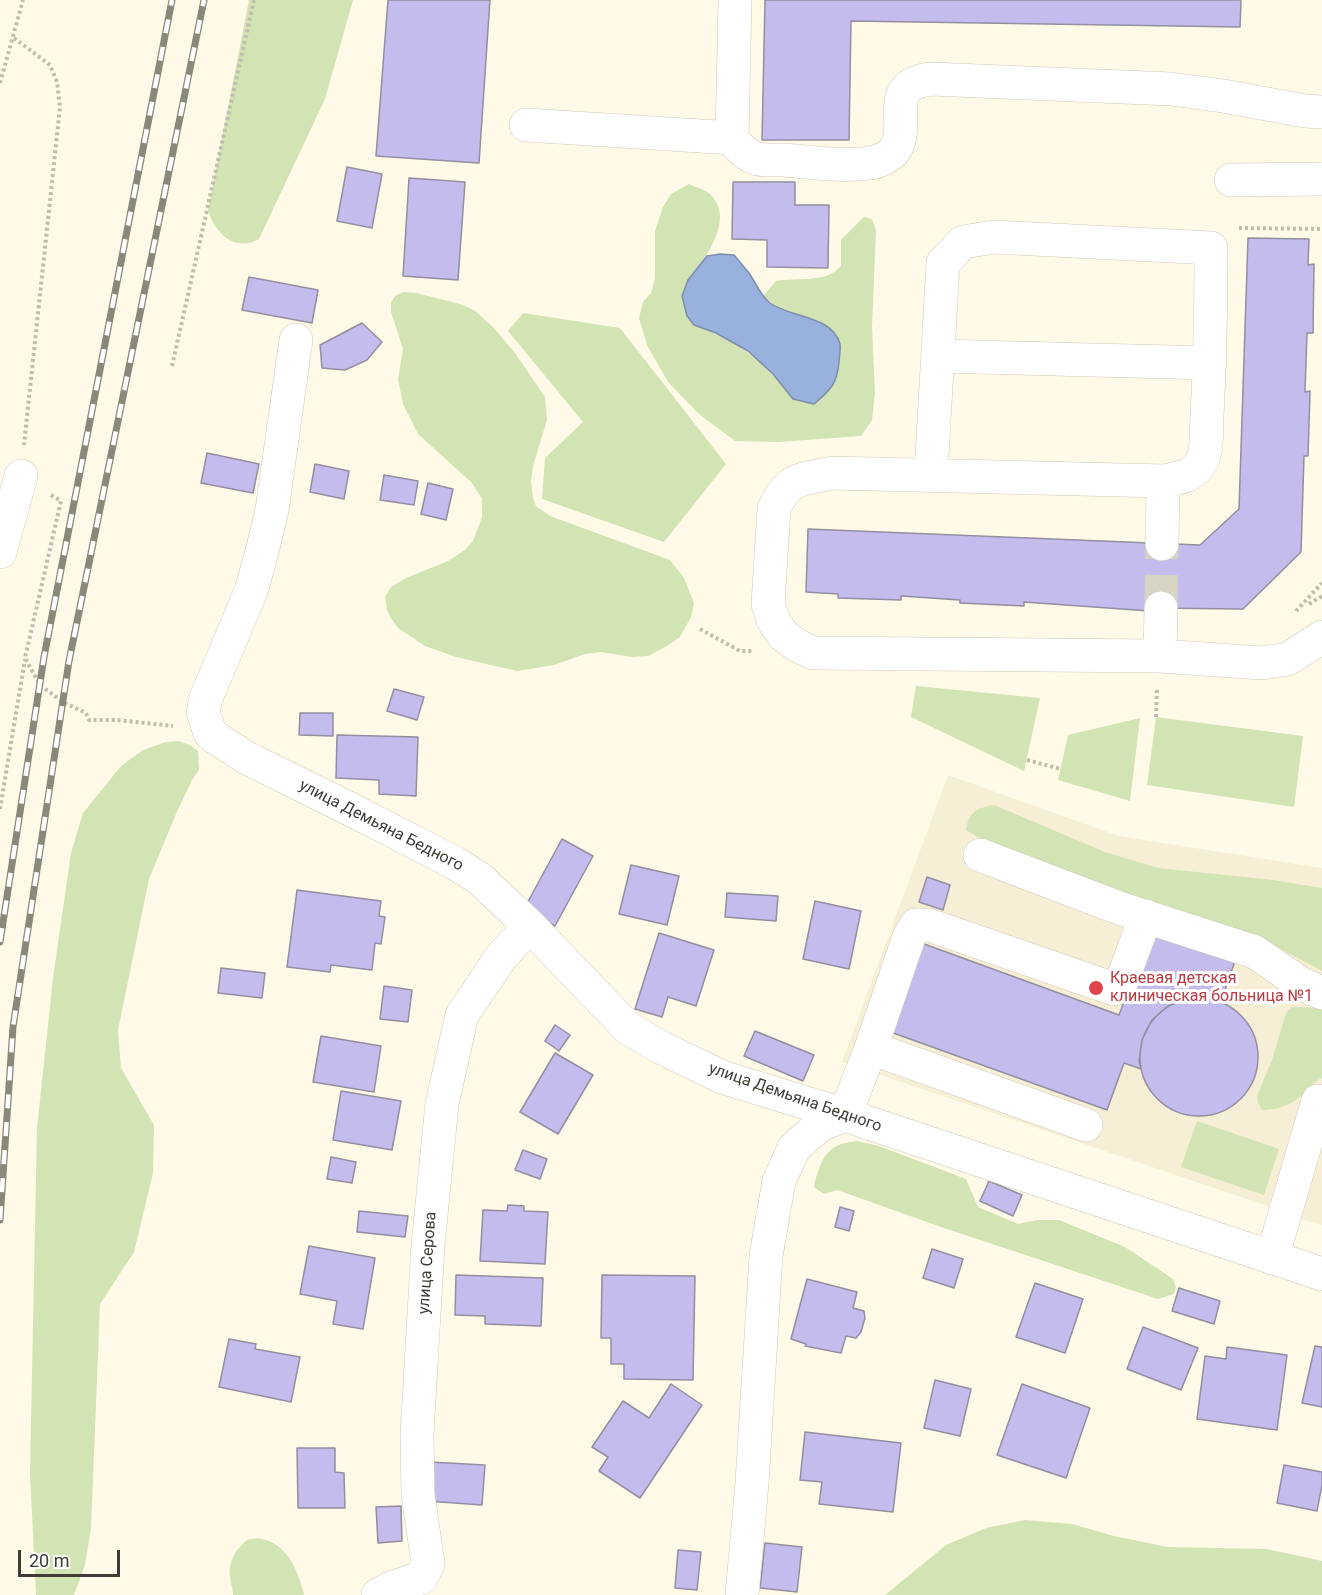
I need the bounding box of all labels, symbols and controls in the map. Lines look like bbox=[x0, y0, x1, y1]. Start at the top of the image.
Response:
street label: улица Демьяна Бедного bbox=[296, 776, 466, 876]
place label: Краевая детская клиническая больница №1 bbox=[1110, 969, 1313, 1007]
marker: Краевая детская клиническая больница №1 bbox=[1087, 979, 1105, 997]
street label: улица Демьяна Бедного bbox=[706, 1059, 884, 1137]
street label: улица Серова bbox=[415, 1211, 441, 1315]
scale bar bbox=[21, 1538, 123, 1576]
text: 20 m bbox=[29, 1550, 69, 1571]

